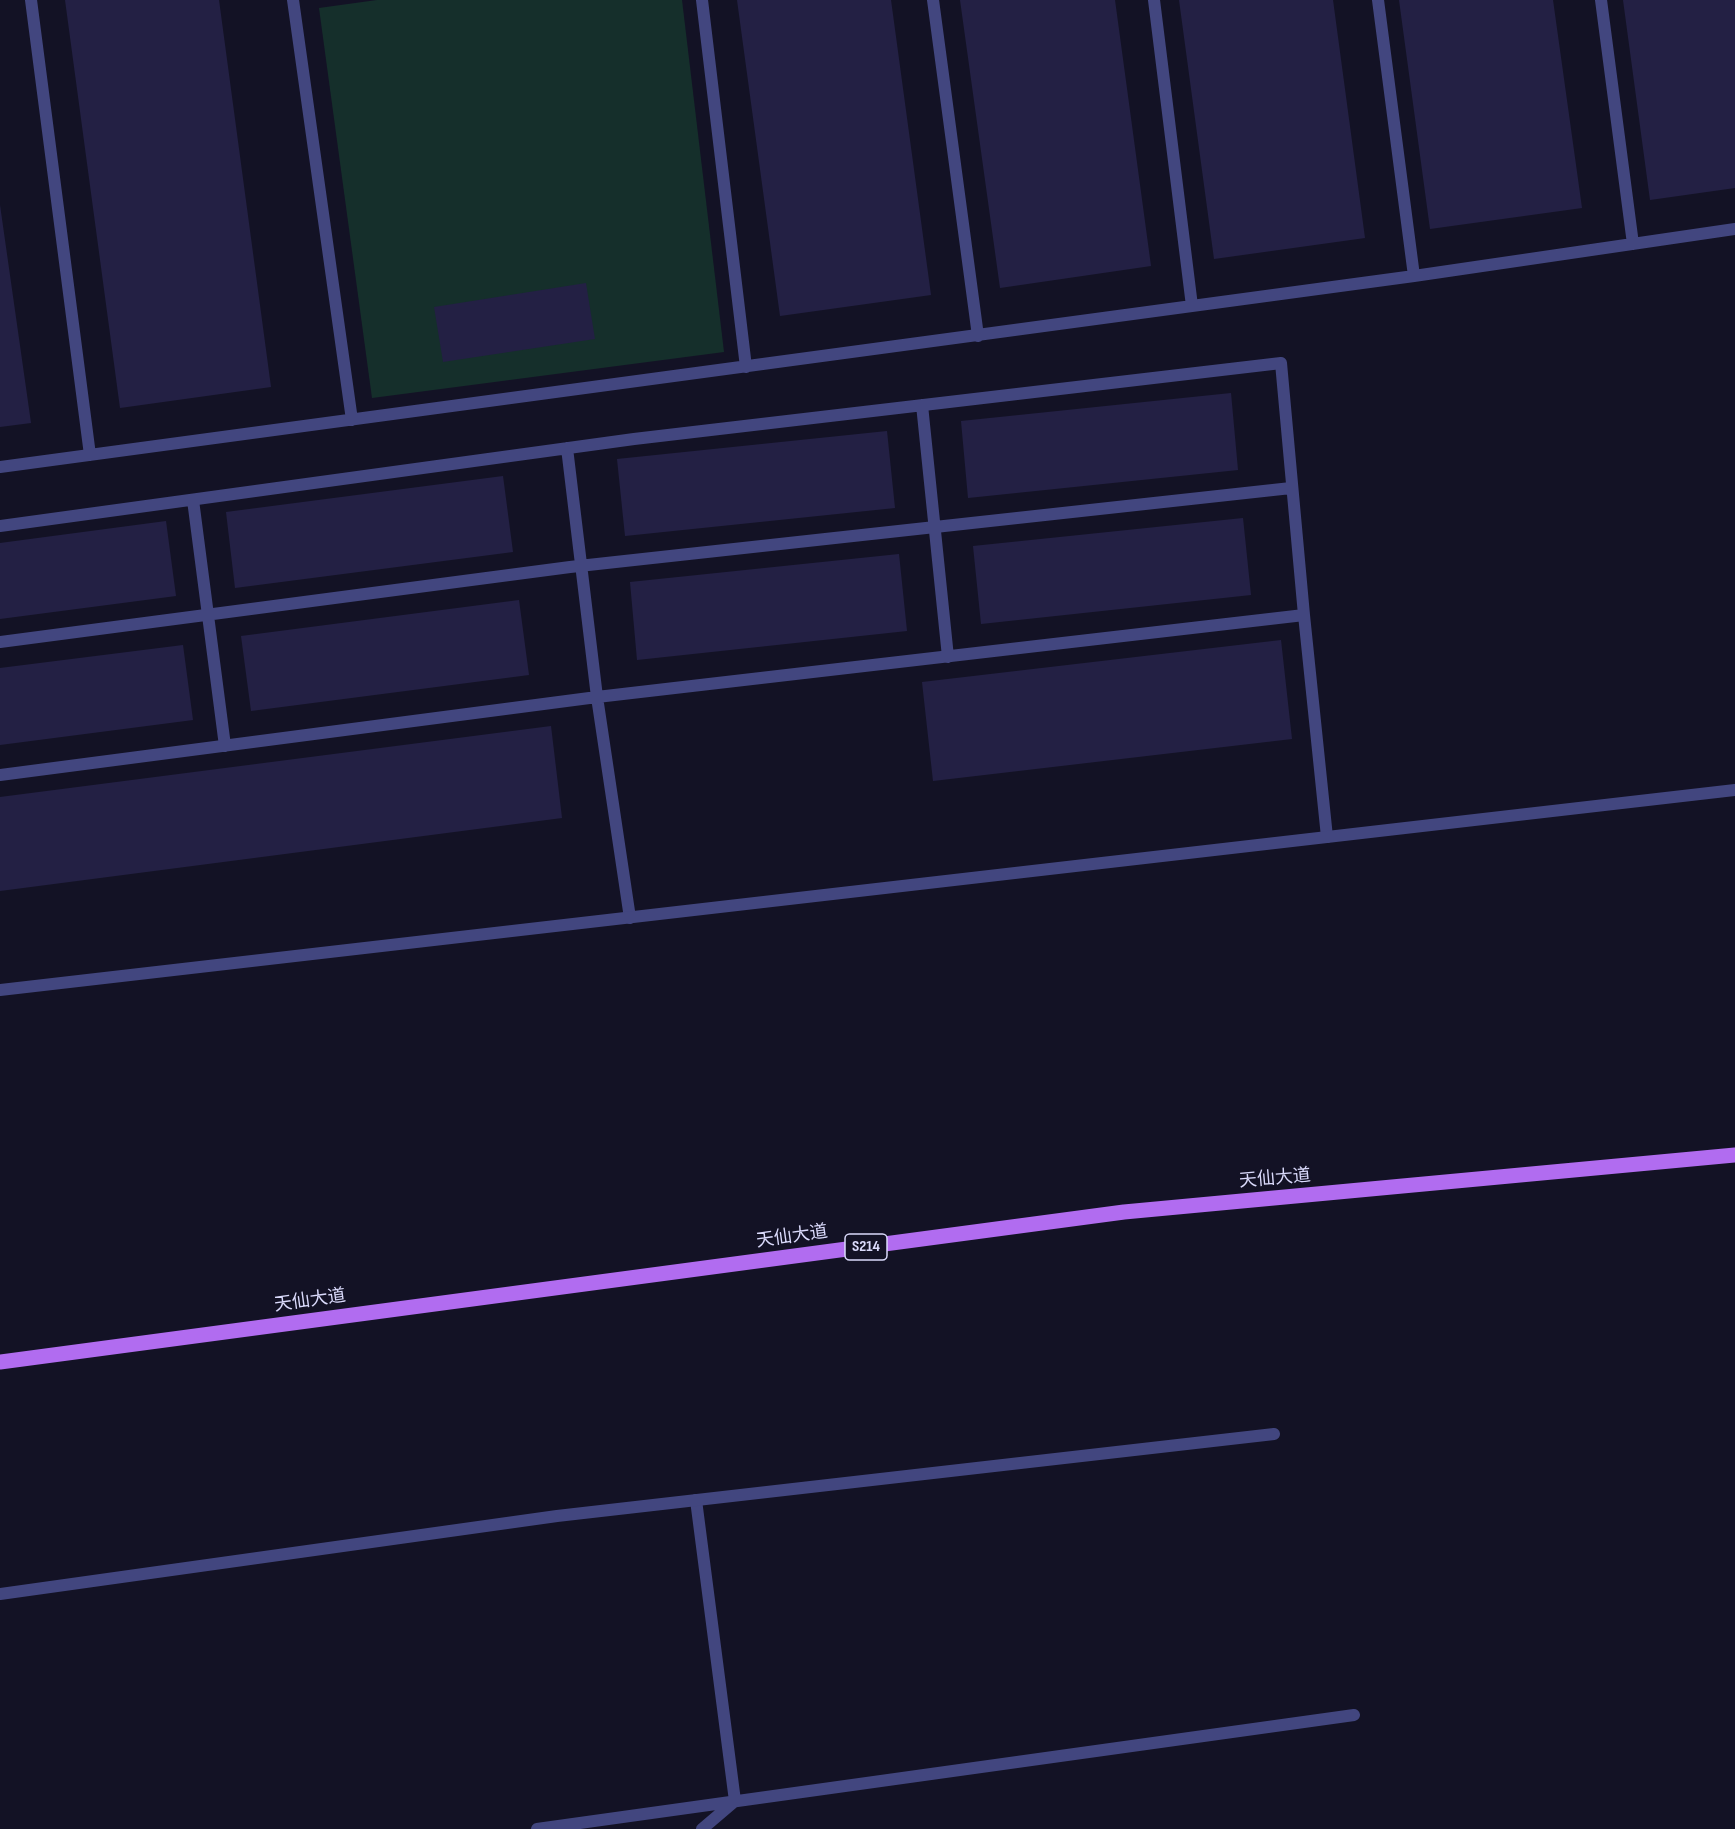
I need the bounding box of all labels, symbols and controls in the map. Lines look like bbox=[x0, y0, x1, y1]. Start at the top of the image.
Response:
street label: 天仙大道 bbox=[1238, 1165, 1312, 1193]
street label: 天仙大道 bbox=[755, 1221, 829, 1253]
road number: S214 bbox=[845, 1234, 887, 1260]
street label: 天仙大道 bbox=[273, 1285, 347, 1317]

